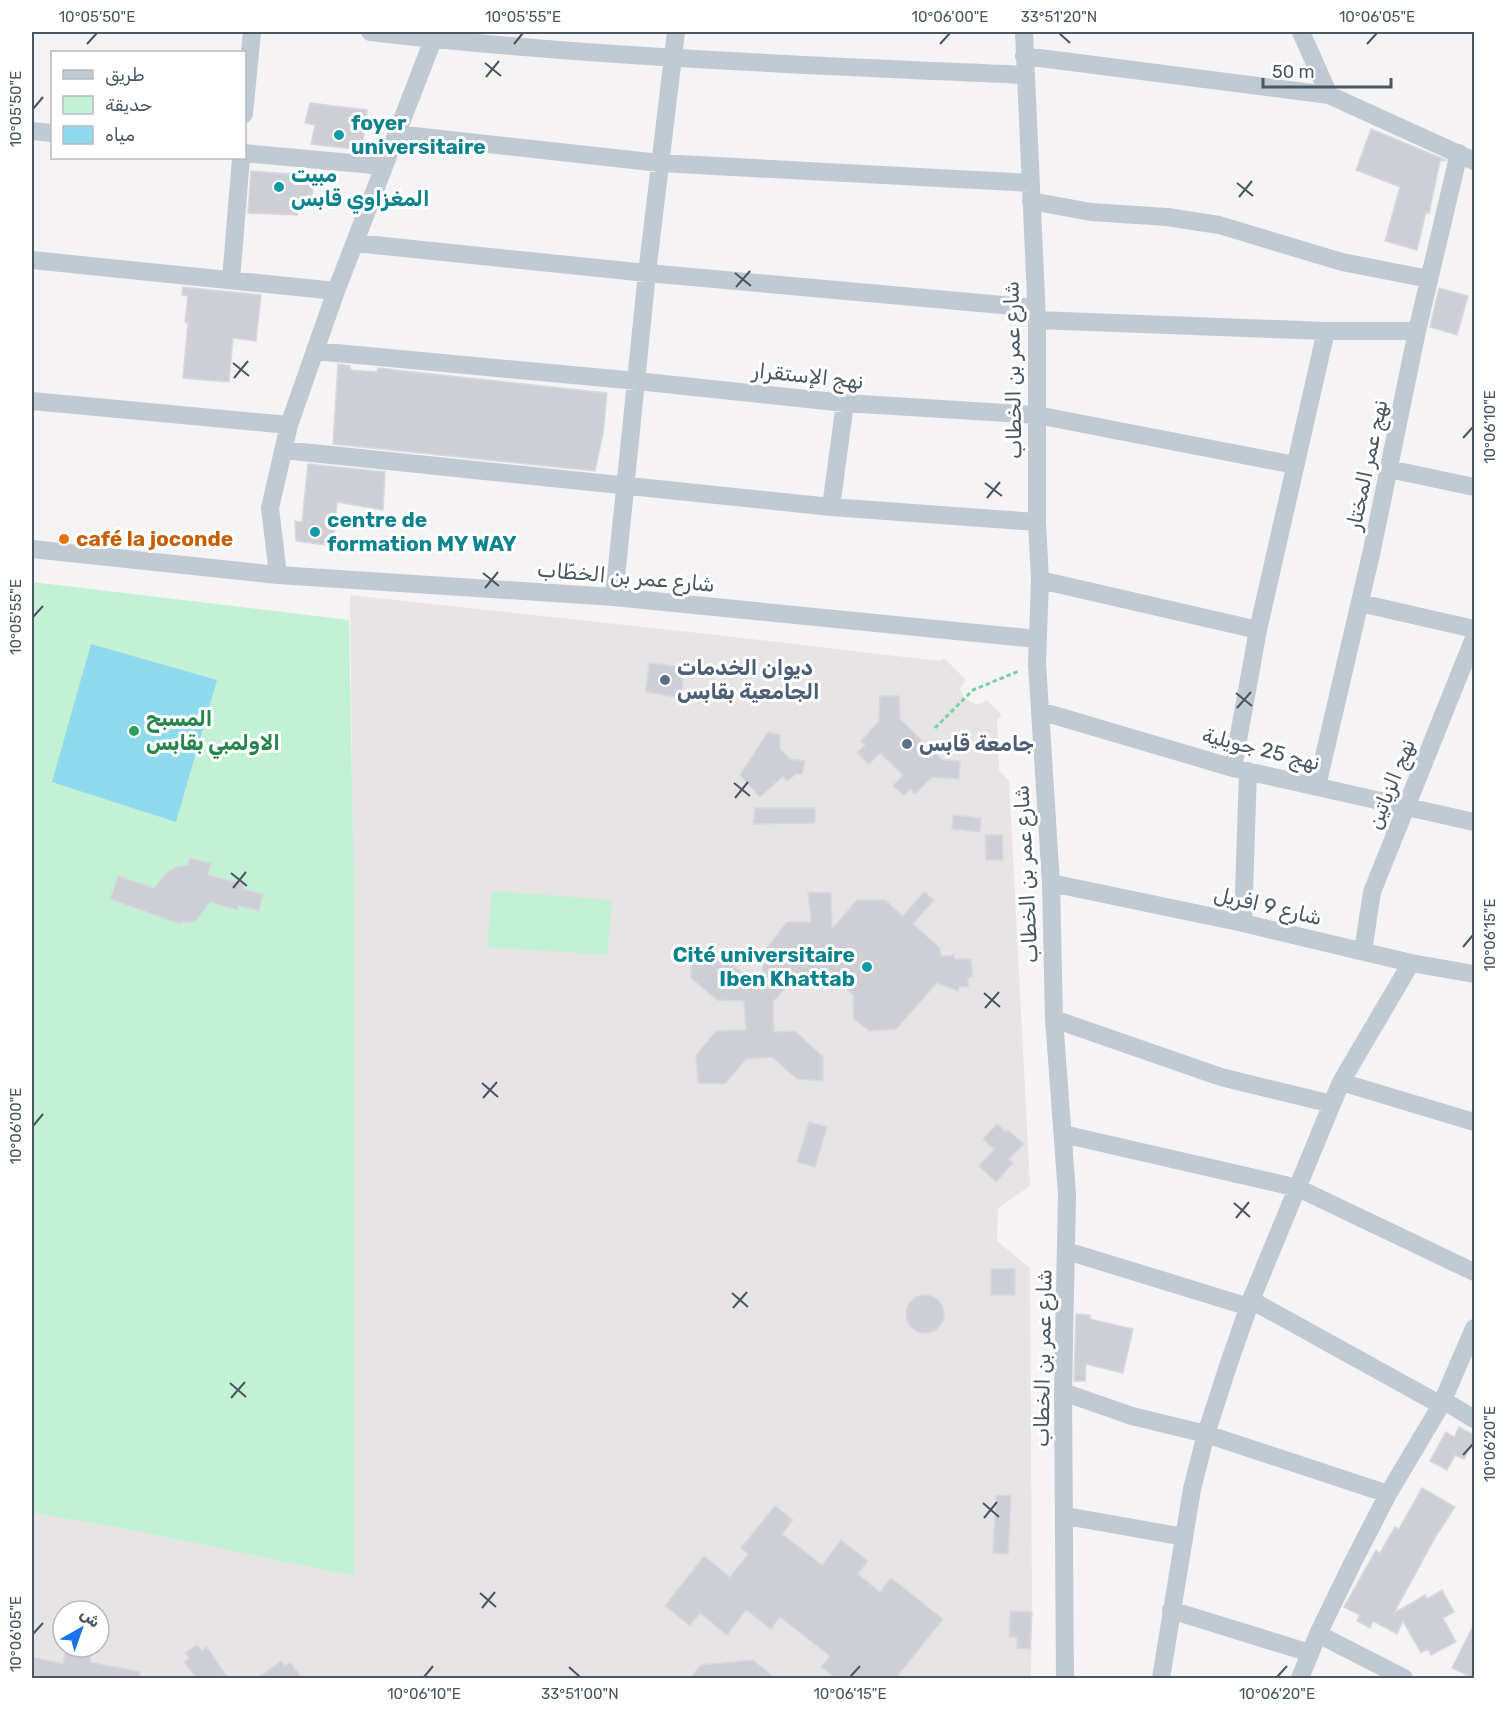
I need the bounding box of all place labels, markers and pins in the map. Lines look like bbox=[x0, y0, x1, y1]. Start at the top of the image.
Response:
place label: foyer universitaire bbox=[351, 110, 486, 159]
marker: foyer universitaire bbox=[332, 128, 346, 142]
place label: مبيت المغزاوي قابس bbox=[291, 162, 429, 214]
marker: مبيت المغزاوي قابس bbox=[272, 180, 286, 194]
place label: centre de formation MY WAY bbox=[327, 507, 517, 556]
marker: centre de formation MY WAY bbox=[308, 525, 322, 539]
place label: café la joconde bbox=[76, 526, 233, 551]
marker: café la joconde bbox=[57, 532, 71, 546]
place label: ديوان الخدمات الجامعية بقابس bbox=[677, 655, 819, 704]
marker: ديوان الخدمات الجامعية بقابس bbox=[658, 673, 672, 687]
place label: المسبح الاولمبي بقابس bbox=[146, 706, 280, 759]
marker: المسبح الاولمبي بقابس bbox=[127, 724, 141, 738]
place label: جامعة قابس bbox=[919, 731, 1034, 756]
marker: جامعة قابس bbox=[900, 737, 914, 751]
place label: Cité universitaire Iben Khattab bbox=[673, 942, 855, 991]
marker: Cité universitaire Iben Khattab bbox=[860, 960, 874, 974]

